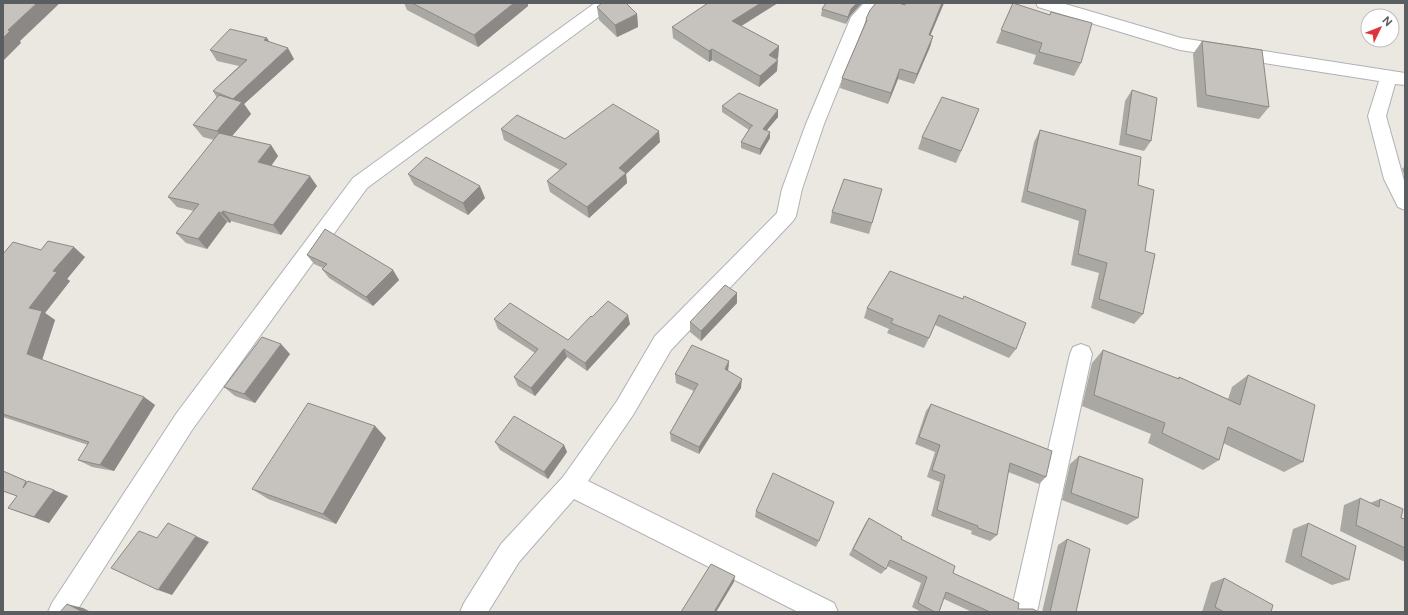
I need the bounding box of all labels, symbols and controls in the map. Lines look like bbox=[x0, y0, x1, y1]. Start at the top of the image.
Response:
north arrow bbox=[1360, 8, 1400, 48]
text: N bbox=[1380, 14, 1395, 28]

